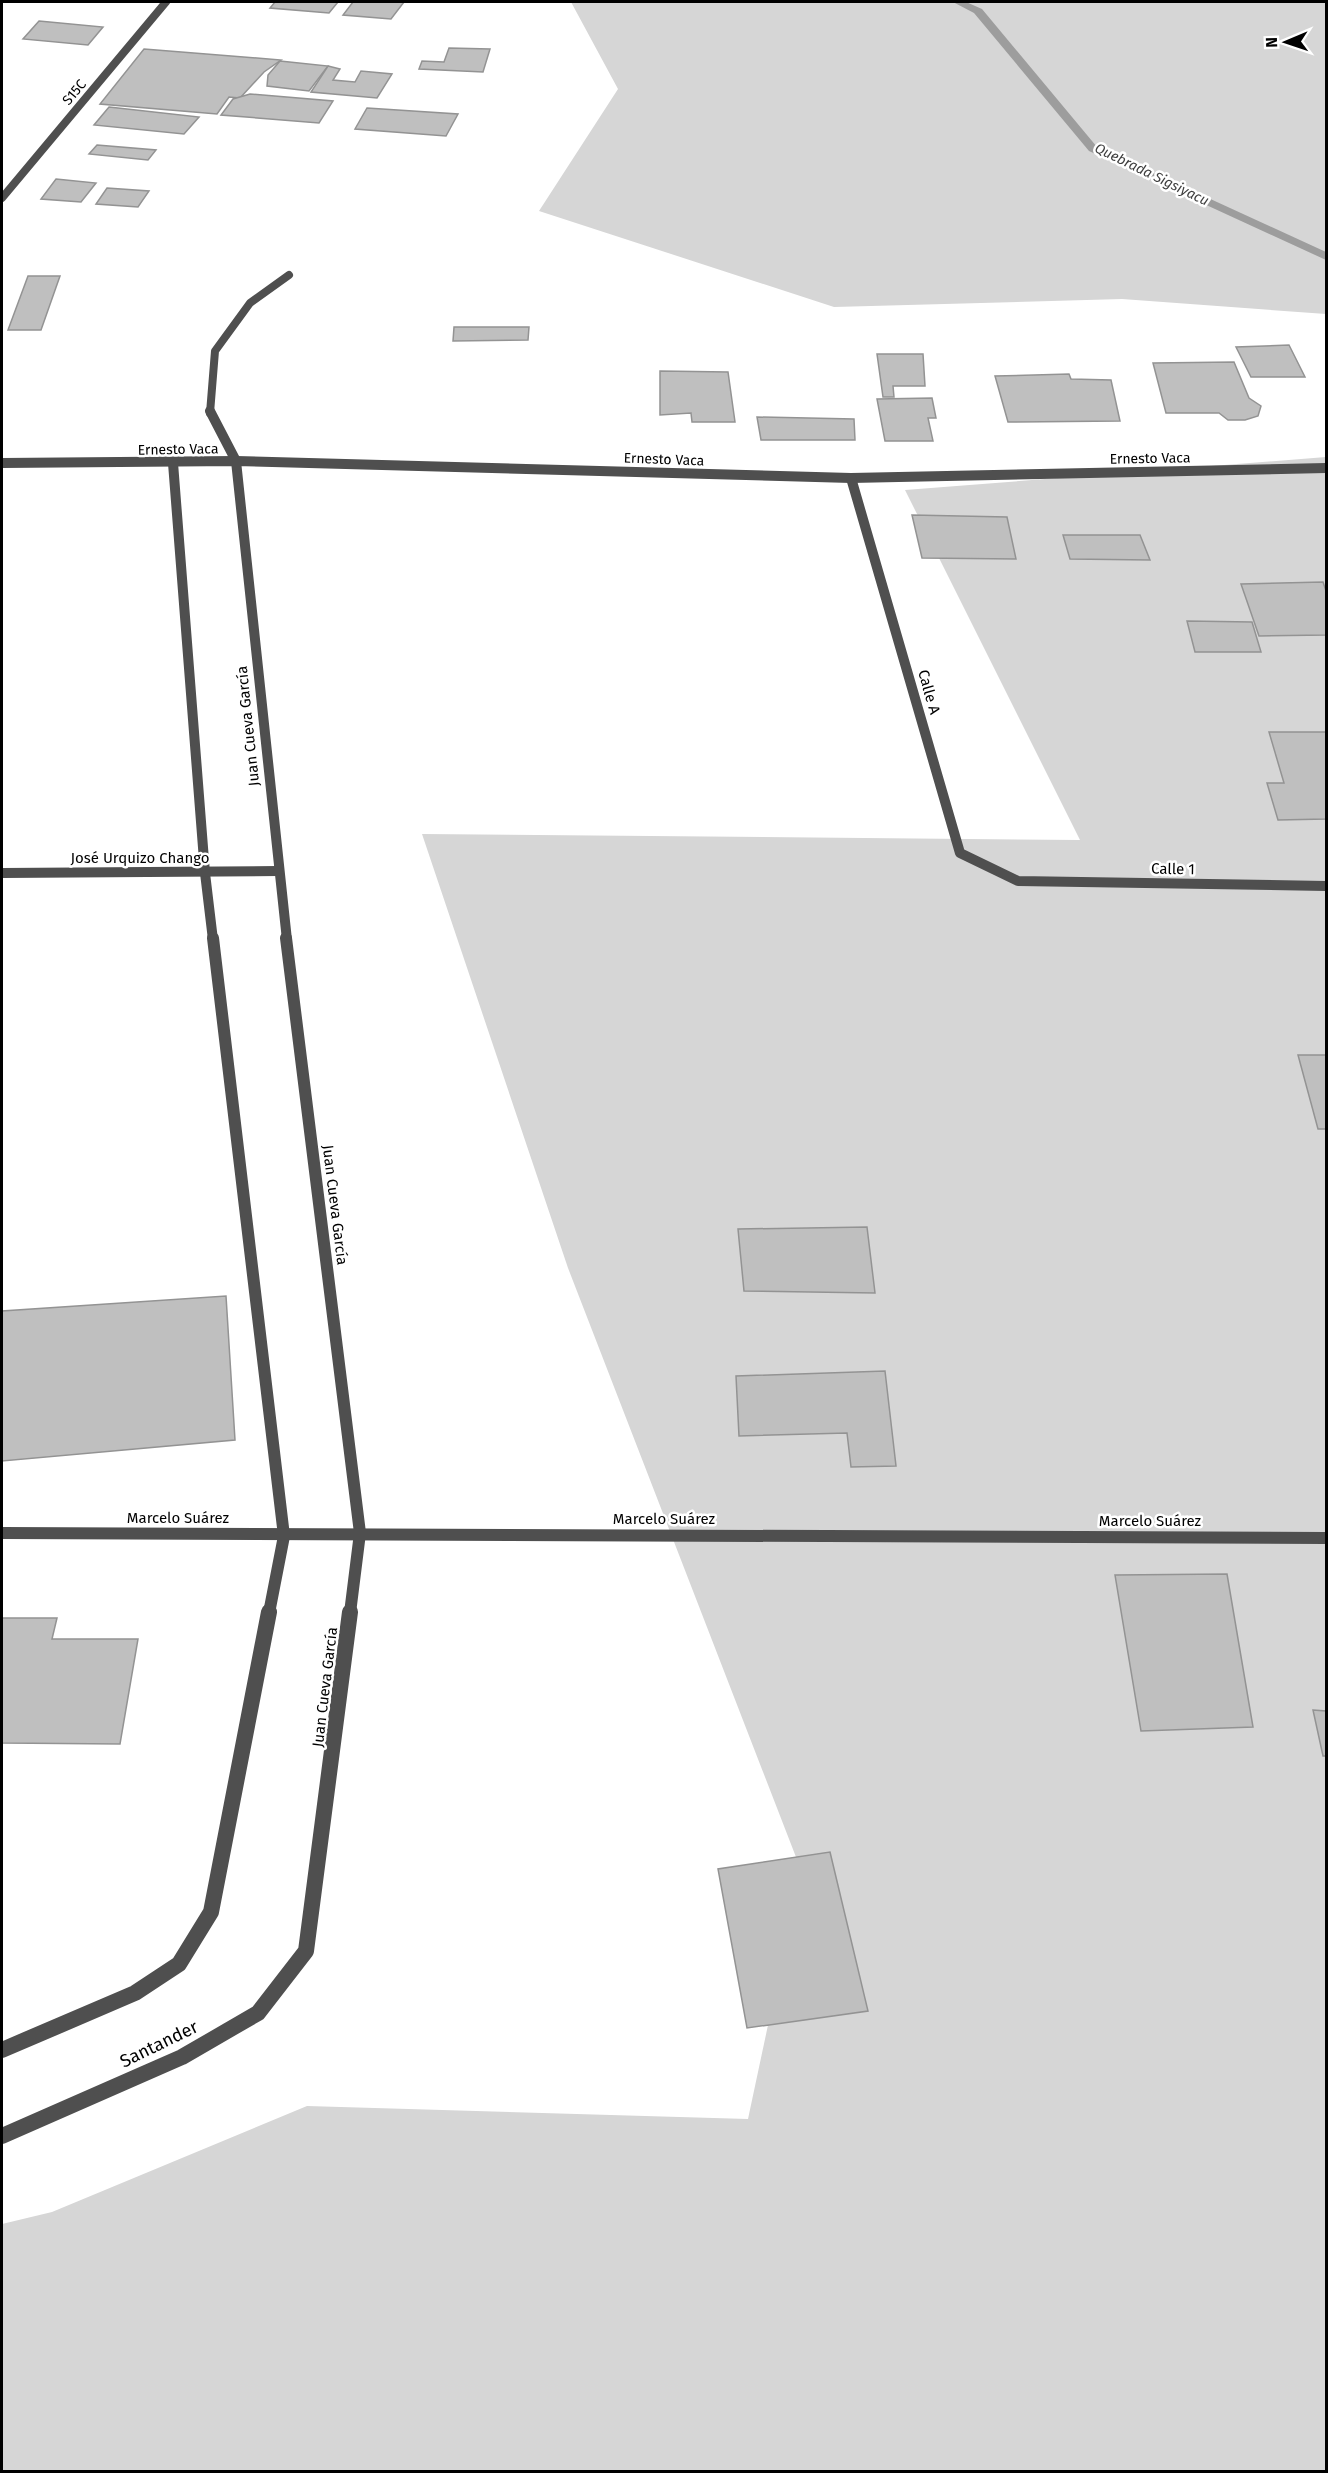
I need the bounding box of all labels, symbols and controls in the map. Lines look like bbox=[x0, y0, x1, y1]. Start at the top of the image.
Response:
north arrow bbox=[1256, 12, 1316, 72]
text: N bbox=[1262, 37, 1281, 48]
street label: S15C bbox=[59, 76, 90, 109]
water label: Quebrada Sigsiyacu bbox=[1092, 139, 1212, 209]
street label: Ernesto Vaca bbox=[137, 440, 219, 459]
street label: Ernesto Vaca bbox=[1109, 449, 1191, 468]
street label: Ernesto Vaca bbox=[623, 450, 705, 469]
street label: Juan Cueva García bbox=[233, 665, 263, 787]
street label: Calle A bbox=[914, 668, 944, 717]
street label: José Urquizo Chango bbox=[70, 849, 210, 867]
street label: Calle 1 bbox=[1151, 860, 1195, 878]
street label: Juan Cueva García bbox=[319, 1144, 351, 1266]
street label: Marcelo Suárez bbox=[127, 1509, 230, 1527]
street label: Marcelo Suárez bbox=[613, 1510, 716, 1528]
street label: Marcelo Suárez bbox=[1099, 1512, 1202, 1530]
street label: Juan Cueva García bbox=[309, 1626, 341, 1748]
street label: Santander bbox=[116, 2016, 202, 2072]

